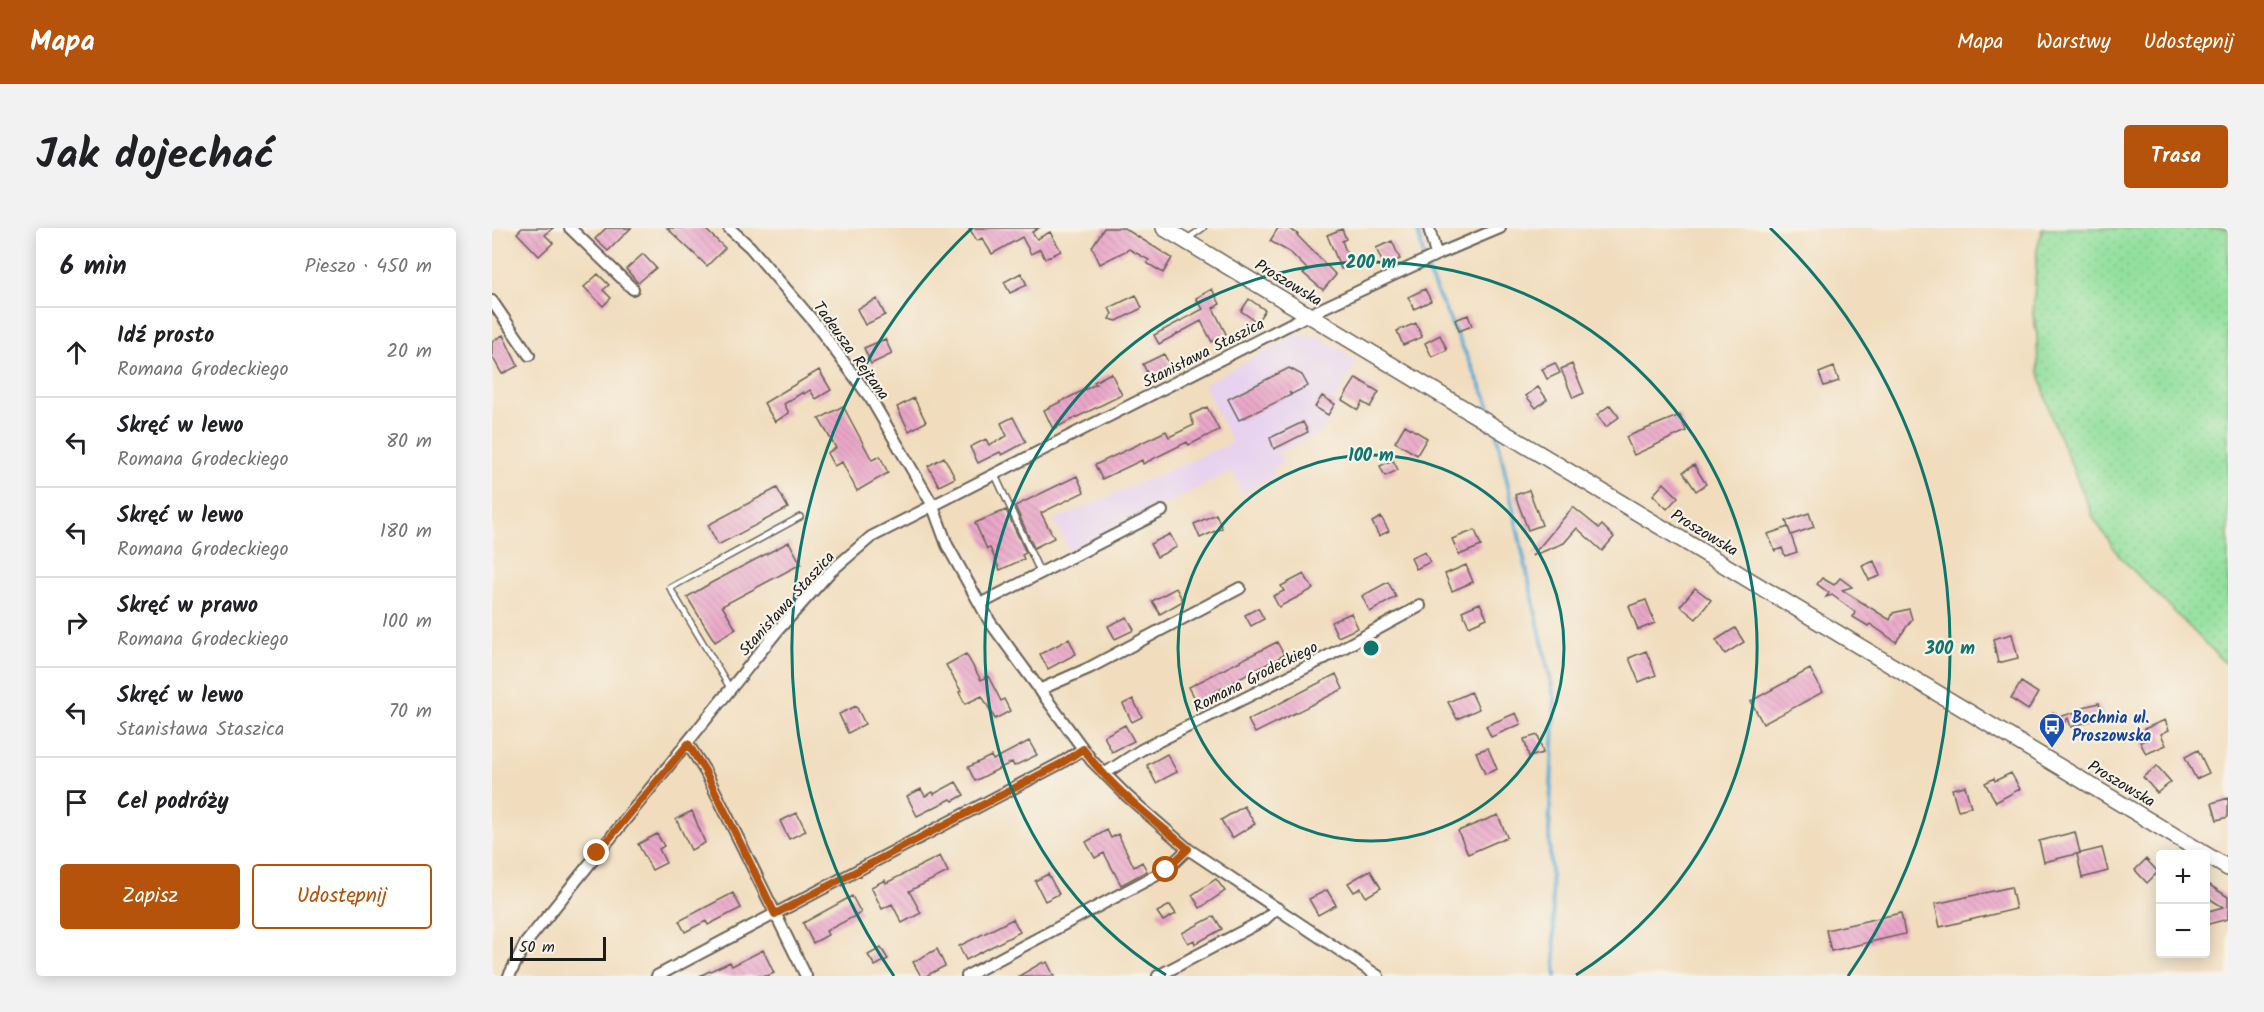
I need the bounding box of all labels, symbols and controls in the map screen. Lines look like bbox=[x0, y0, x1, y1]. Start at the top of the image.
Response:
text: Mapa bbox=[30, 20, 95, 65]
text: Mapa bbox=[1957, 26, 2003, 59]
text: Warstwy bbox=[2036, 26, 2111, 59]
text: Udostępnij bbox=[2144, 26, 2234, 59]
text: Jak dojechać bbox=[36, 123, 274, 190]
button: Trasa bbox=[2124, 125, 2228, 188]
text: 6 min bbox=[60, 246, 127, 288]
text: 200 m bbox=[1346, 249, 1397, 278]
text: Pieszo · 450 m bbox=[305, 251, 432, 283]
street label: Proszowska bbox=[1250, 253, 1327, 313]
street label: Tadeusza Rejtana bbox=[806, 296, 895, 406]
street label: Stanisława Staszica bbox=[1138, 312, 1269, 395]
text: Idź prosto bbox=[117, 319, 214, 354]
icon: ahead bbox=[60, 336, 93, 369]
text: 20 m bbox=[386, 336, 432, 368]
text: Romana Grodeckiego bbox=[117, 354, 289, 386]
text: Skręć w lewo bbox=[117, 409, 244, 444]
icon: left bbox=[60, 426, 93, 459]
text: 80 m bbox=[386, 426, 432, 458]
text: 100 m bbox=[1348, 442, 1394, 471]
text: Romana Grodeckiego bbox=[117, 444, 289, 476]
text: Skręć w lewo bbox=[117, 499, 244, 534]
street label: Proszowska bbox=[1666, 503, 1743, 563]
icon: left bbox=[60, 516, 93, 549]
text: 180 m bbox=[380, 516, 432, 548]
text: Romana Grodeckiego bbox=[117, 534, 289, 566]
street label: Stanisława Staszica bbox=[733, 546, 841, 662]
text: Skręć w prawo bbox=[117, 589, 258, 624]
icon: right bbox=[60, 606, 93, 639]
text: 100 m bbox=[382, 606, 432, 638]
text: Romana Grodeckiego bbox=[117, 624, 289, 656]
street label: Romana Grodeckiego bbox=[1189, 635, 1323, 720]
text: 300 m bbox=[1924, 635, 1975, 664]
centre of rings bbox=[1361, 638, 1381, 658]
text: Skręć w lewo bbox=[117, 679, 244, 714]
icon: left bbox=[60, 696, 93, 729]
text: 70 m bbox=[389, 696, 432, 728]
place label: Bochnia ul. Proszowska bbox=[2072, 706, 2151, 749]
bus stop icon: Bochnia ul. Proszowska bbox=[2037, 711, 2067, 749]
text: Stanisława Staszica bbox=[117, 714, 284, 746]
street label: Proszowska bbox=[2083, 754, 2160, 814]
text: Cel podróży bbox=[117, 785, 229, 820]
icon: arrive bbox=[60, 786, 93, 819]
route end bbox=[583, 839, 609, 865]
map controls bbox=[2156, 850, 2210, 958]
button: + bbox=[2156, 850, 2210, 904]
route start bbox=[1152, 856, 1178, 882]
button: Zapisz bbox=[60, 864, 240, 929]
button: Udostępnij bbox=[252, 864, 432, 929]
button: − bbox=[2156, 904, 2210, 958]
scale bar bbox=[510, 934, 606, 962]
text: 50 m bbox=[519, 935, 555, 960]

